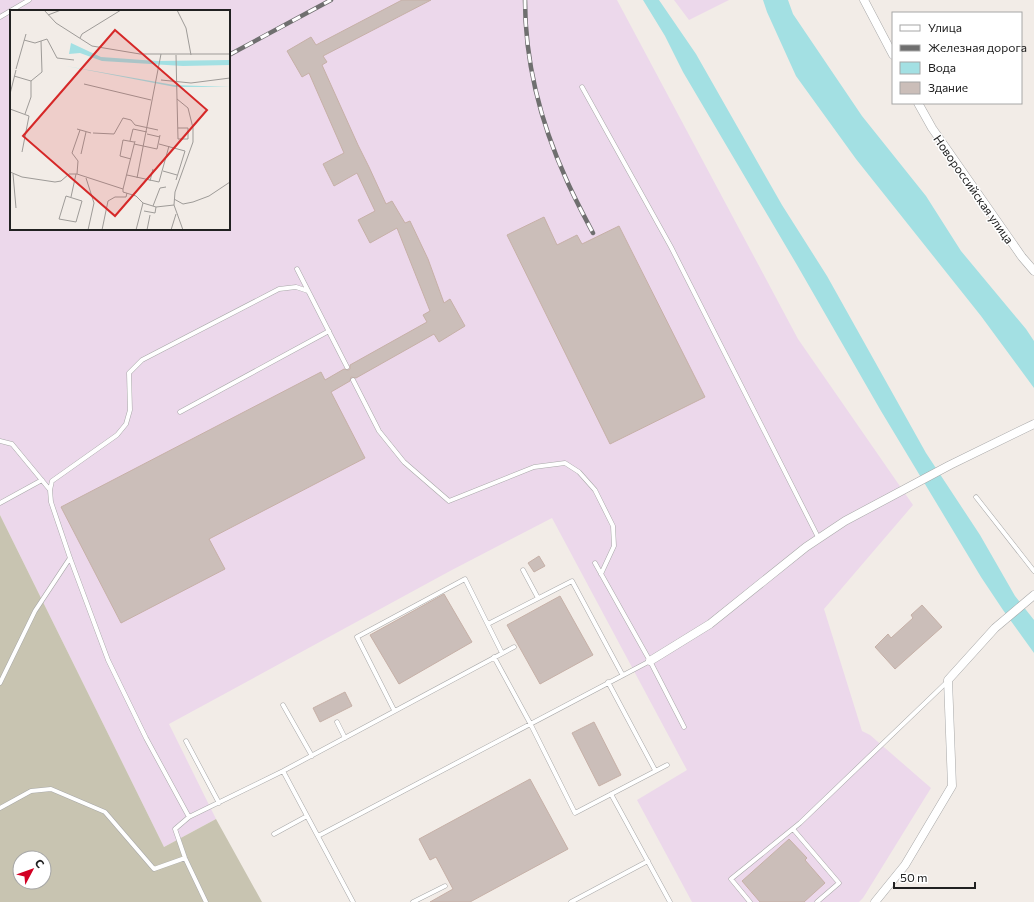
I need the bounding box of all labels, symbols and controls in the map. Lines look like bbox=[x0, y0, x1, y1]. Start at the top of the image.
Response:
inset map bbox=[10, 10, 230, 230]
legend bbox=[892, 12, 1022, 104]
text: Улица bbox=[928, 20, 962, 34]
text: Железная дорога bbox=[928, 40, 1027, 54]
text: Вода bbox=[928, 60, 956, 74]
text: Здание bbox=[928, 80, 968, 94]
street label: Новороссийская улица bbox=[931, 132, 1017, 246]
north arrow bbox=[12, 850, 52, 890]
text: С bbox=[33, 856, 48, 871]
scale bar bbox=[894, 864, 975, 890]
text: 50 m bbox=[900, 870, 928, 884]

